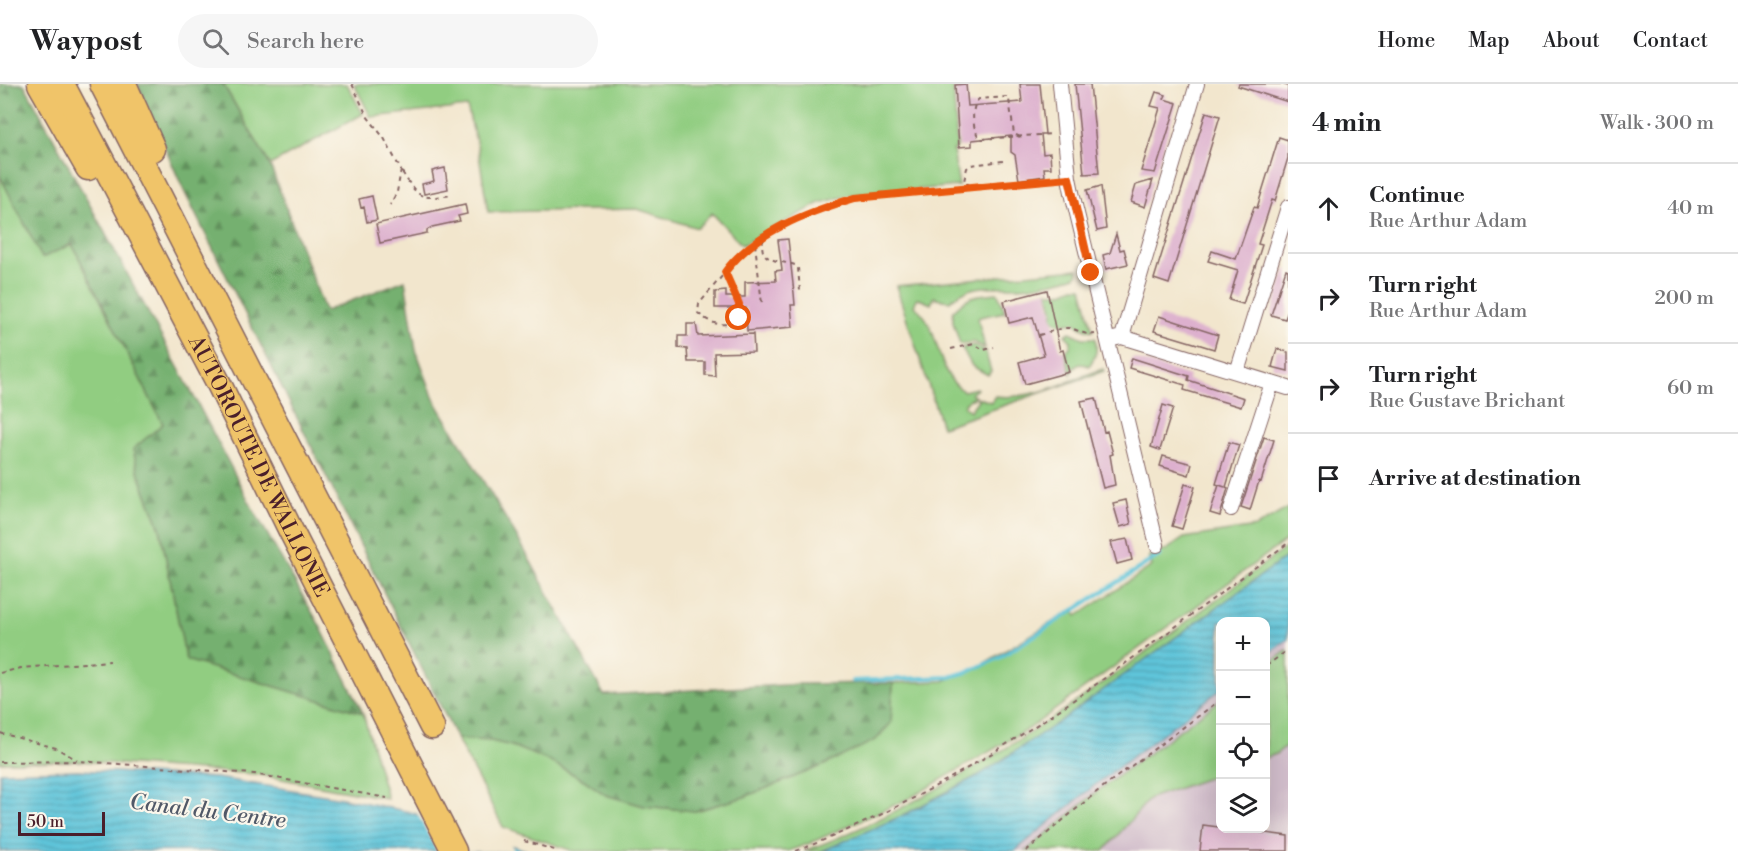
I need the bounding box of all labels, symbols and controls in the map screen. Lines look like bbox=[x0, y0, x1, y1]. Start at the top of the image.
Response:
search box bbox=[178, 14, 598, 68]
text: Waypost bbox=[30, 24, 142, 59]
icon: search bbox=[199, 25, 232, 58]
text: Search here bbox=[247, 28, 364, 55]
text: Home bbox=[1378, 28, 1435, 54]
text: Map bbox=[1468, 28, 1510, 54]
text: About bbox=[1543, 28, 1600, 54]
text: Contact bbox=[1633, 28, 1708, 54]
text: 4 min bbox=[1312, 107, 1382, 139]
text: Walk · 300 m bbox=[1600, 111, 1714, 136]
text: Continue bbox=[1369, 182, 1465, 209]
icon: ahead bbox=[1312, 192, 1345, 225]
text: 40 m bbox=[1667, 196, 1714, 221]
text: Rue Arthur Adam bbox=[1369, 209, 1527, 234]
route end bbox=[1077, 259, 1103, 285]
text: Turn right bbox=[1369, 272, 1477, 299]
icon: right bbox=[1312, 282, 1345, 315]
text: 200 m bbox=[1654, 286, 1714, 311]
text: Rue Arthur Adam bbox=[1369, 299, 1527, 324]
route start bbox=[725, 304, 751, 330]
street label: AUTOROUTE DE WALLONIE bbox=[182, 331, 334, 602]
text: Turn right bbox=[1369, 362, 1477, 389]
icon: right bbox=[1312, 372, 1345, 405]
text: 60 m bbox=[1667, 376, 1714, 401]
text: Rue Gustave Brichant bbox=[1369, 389, 1565, 414]
icon: arrive bbox=[1312, 462, 1345, 495]
text: Arrive at destination bbox=[1369, 465, 1581, 492]
map controls bbox=[1216, 617, 1270, 833]
button: + bbox=[1216, 617, 1270, 671]
button: − bbox=[1216, 671, 1270, 725]
button: locate bbox=[1216, 725, 1270, 779]
button: layers bbox=[1216, 779, 1270, 833]
water label: Canal du Centre bbox=[128, 789, 287, 834]
scale bar bbox=[18, 809, 105, 836]
text: 50 m bbox=[27, 812, 64, 832]

